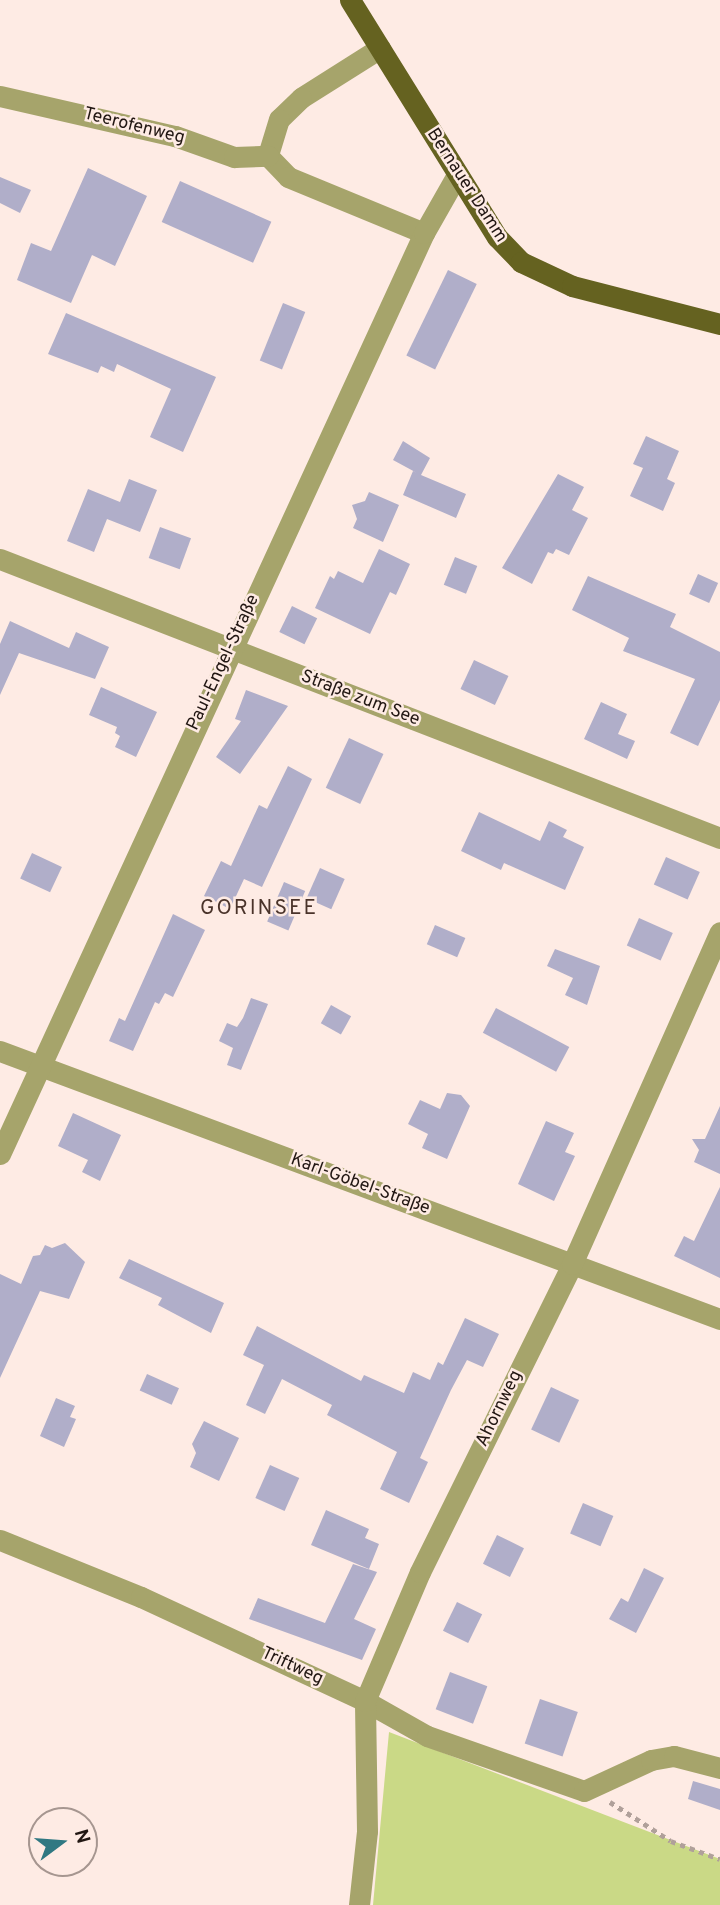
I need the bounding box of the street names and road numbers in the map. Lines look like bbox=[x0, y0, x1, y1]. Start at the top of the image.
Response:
street label: Teerofenweg bbox=[81, 104, 187, 150]
street label: Bernauer Damm bbox=[421, 125, 511, 247]
street label: Paul-Engel-Straße bbox=[183, 592, 265, 734]
street label: Straße zum See bbox=[297, 666, 423, 732]
street label: Karl-Göbel-Straße bbox=[287, 1150, 433, 1220]
street label: Ahornweg bbox=[472, 1367, 528, 1451]
street label: Triftweg bbox=[258, 1643, 326, 1691]

